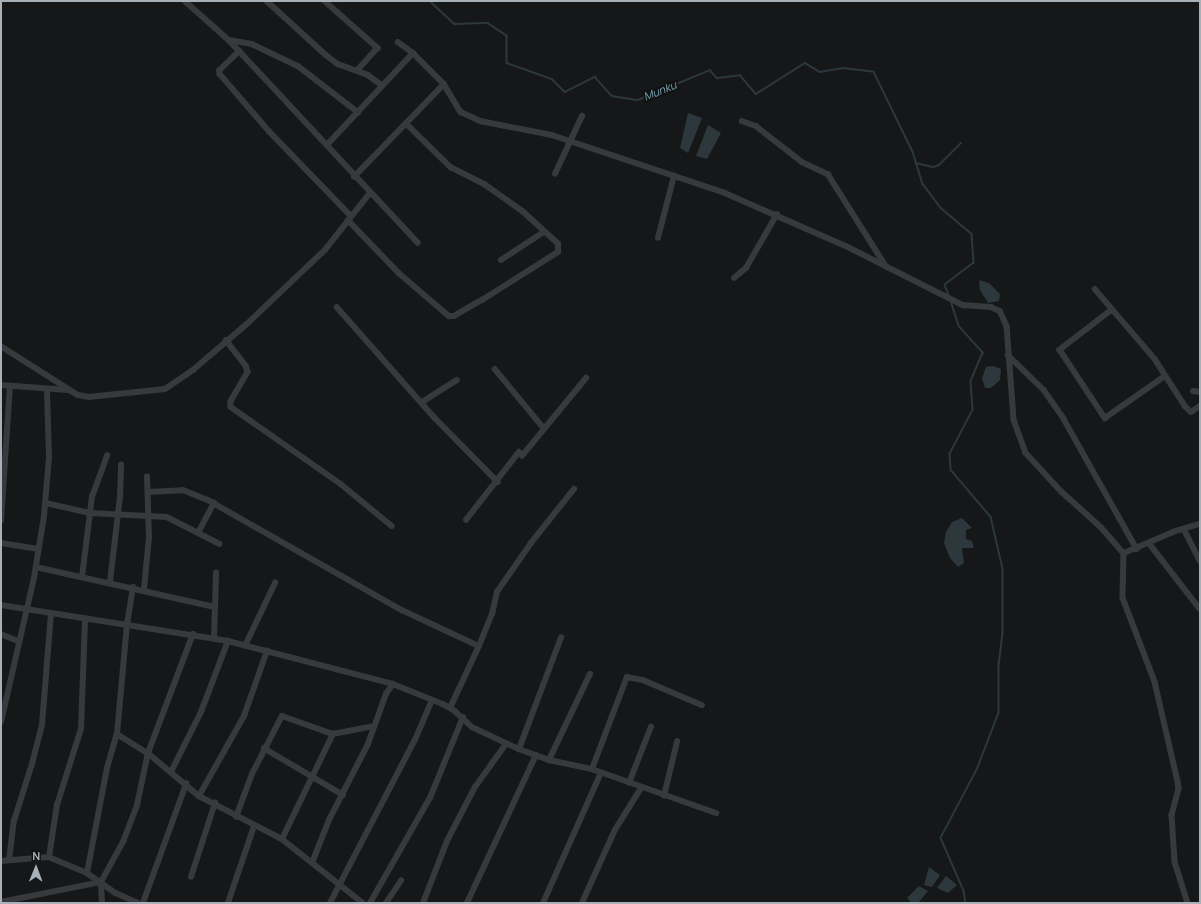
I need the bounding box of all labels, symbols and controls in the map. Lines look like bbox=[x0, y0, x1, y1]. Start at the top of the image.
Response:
water label: Munku bbox=[642, 78, 678, 104]
north arrow bbox=[16, 848, 56, 888]
text: N bbox=[32, 848, 40, 863]

